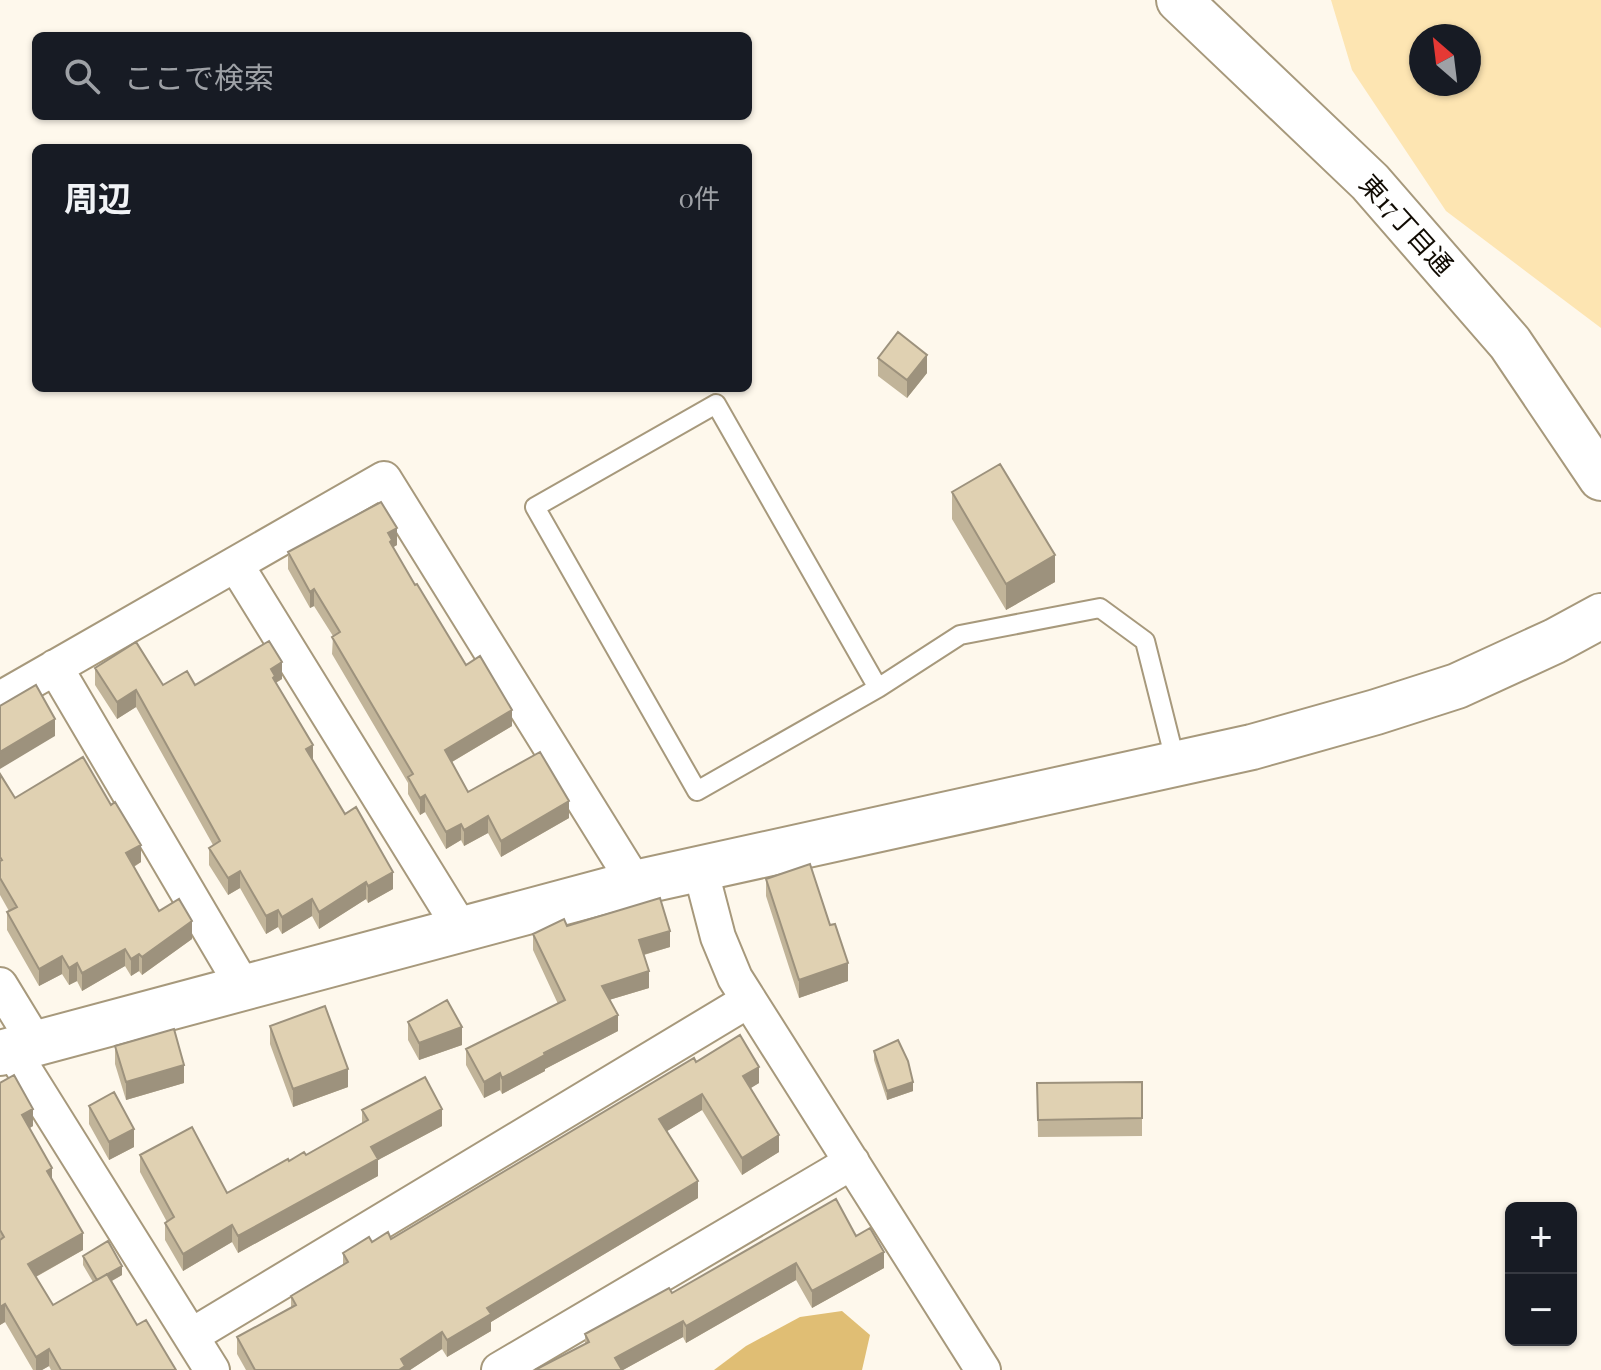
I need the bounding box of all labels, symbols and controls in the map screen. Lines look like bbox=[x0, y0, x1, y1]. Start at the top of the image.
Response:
north arrow bbox=[1409, 24, 1481, 96]
search box bbox=[32, 32, 752, 120]
icon: search bbox=[60, 54, 104, 98]
text: ここで検索 bbox=[124, 57, 274, 97]
street label: 東17丁目通 bbox=[1353, 166, 1462, 282]
text: 周辺 bbox=[64, 174, 132, 220]
text: 0件 bbox=[678, 180, 720, 215]
map controls bbox=[1505, 1202, 1577, 1346]
button: + bbox=[1505, 1202, 1577, 1274]
button: − bbox=[1505, 1274, 1577, 1346]

